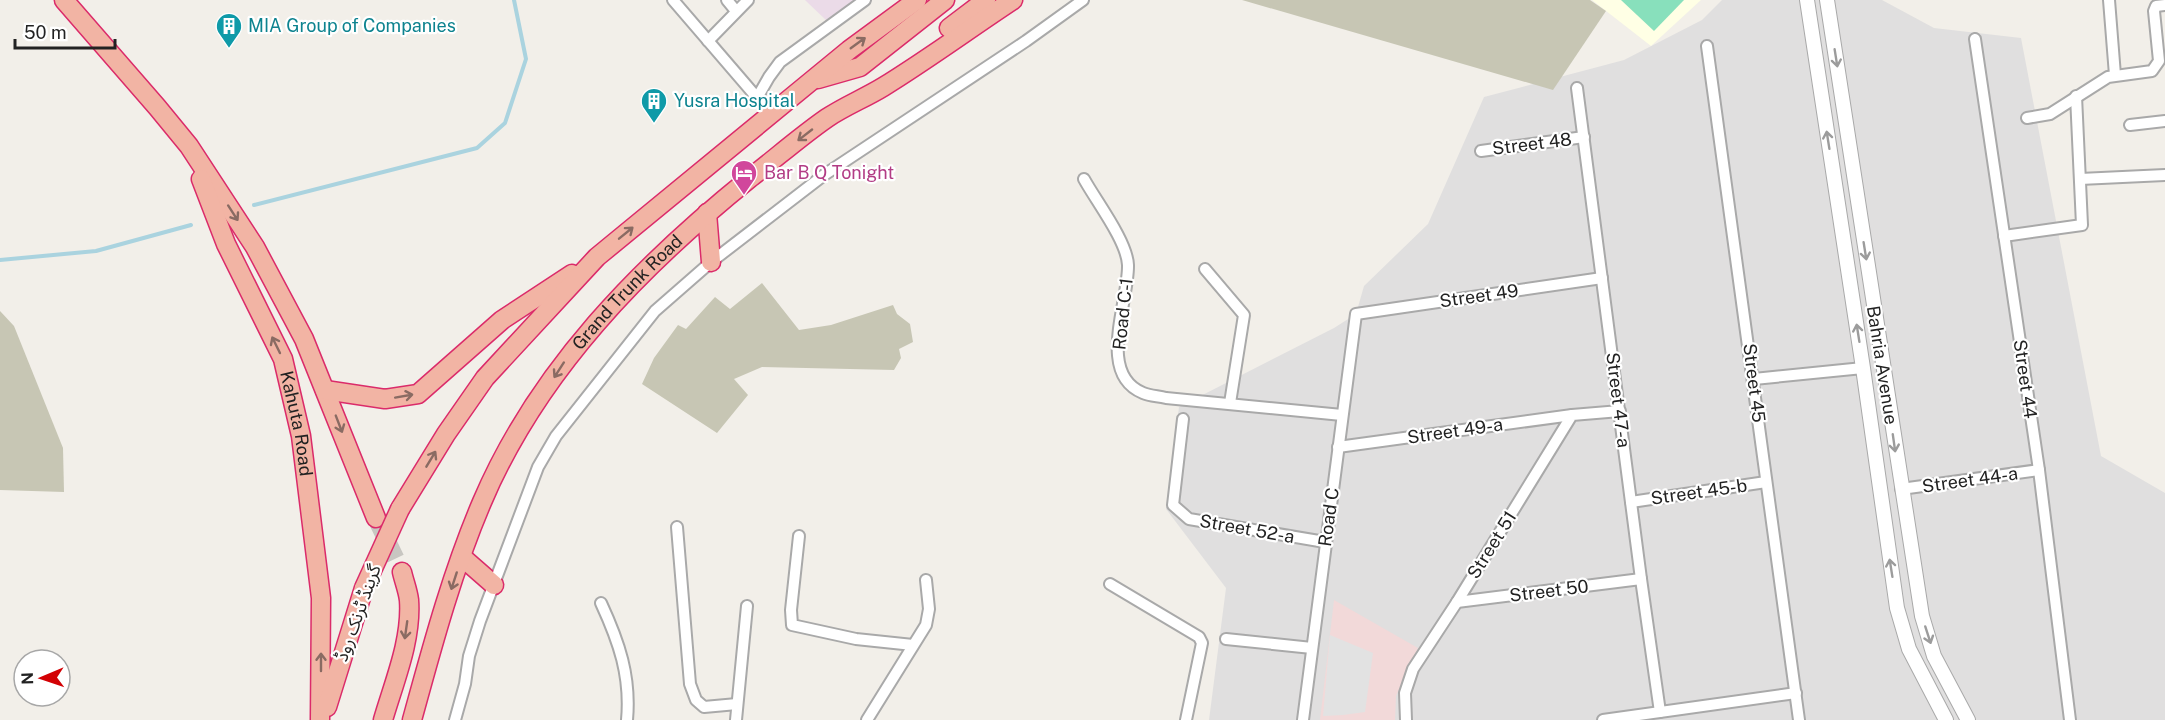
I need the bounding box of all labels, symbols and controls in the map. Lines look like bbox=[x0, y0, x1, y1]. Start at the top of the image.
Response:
building icon: MIA Group of Companies bbox=[214, 11, 244, 49]
scale bar bbox=[15, 12, 116, 50]
place label: MIA Group of Companies bbox=[248, 15, 456, 36]
text: 50 m bbox=[24, 22, 67, 43]
one-way arrow bbox=[850, 37, 866, 49]
one-way arrow bbox=[1830, 47, 1841, 67]
building icon: Yusra Hospital bbox=[639, 86, 669, 124]
place label: Yusra Hospital bbox=[674, 90, 795, 111]
street label: Street 48 bbox=[1491, 128, 1573, 159]
one-way arrow bbox=[798, 129, 814, 141]
one-way arrow bbox=[1823, 131, 1834, 151]
hotel icon: Bar B Q Tonight bbox=[729, 158, 759, 196]
place label: Bar B Q Tonight bbox=[764, 162, 894, 183]
one-way arrow bbox=[227, 204, 239, 221]
one-way arrow bbox=[618, 226, 633, 240]
street label: Grand Trunk Road bbox=[568, 230, 686, 354]
one-way arrow bbox=[1860, 240, 1871, 260]
street label: Road C-1 bbox=[1108, 277, 1137, 351]
street label: Street 49 bbox=[1438, 280, 1520, 311]
street label: Bahria Avenue bbox=[1863, 304, 1902, 426]
one-way arrow bbox=[1852, 324, 1863, 343]
one-way arrow bbox=[270, 337, 281, 355]
street label: Street 44 bbox=[2010, 338, 2041, 420]
street label: Street 45 bbox=[1739, 342, 1770, 424]
street label: Street 47-a bbox=[1602, 351, 1635, 449]
one-way arrow bbox=[553, 361, 565, 378]
street label: Kahuta Road bbox=[276, 369, 317, 477]
one-way arrow bbox=[394, 390, 413, 401]
street label: Street 49-a bbox=[1406, 413, 1504, 448]
one-way arrow bbox=[334, 414, 345, 433]
one-way arrow bbox=[1889, 433, 1900, 453]
one-way arrow bbox=[425, 451, 437, 468]
street label: Street 44-a bbox=[1921, 462, 2019, 497]
street label: Street 45-b bbox=[1649, 474, 1749, 509]
street label: Road C bbox=[1314, 486, 1343, 548]
street label: Street 51 bbox=[1463, 507, 1521, 582]
street label: Street 52-a bbox=[1198, 510, 1296, 547]
one-way arrow bbox=[1886, 558, 1897, 578]
street label: گرینڈ ٹرنک روڈ bbox=[330, 561, 386, 664]
one-way arrow bbox=[447, 571, 458, 590]
street label: Street 50 bbox=[1508, 575, 1590, 606]
one-way arrow bbox=[401, 619, 412, 639]
one-way arrow bbox=[1923, 625, 1934, 644]
north arrow bbox=[12, 648, 72, 708]
one-way arrow bbox=[315, 652, 327, 672]
text: N bbox=[18, 672, 37, 685]

